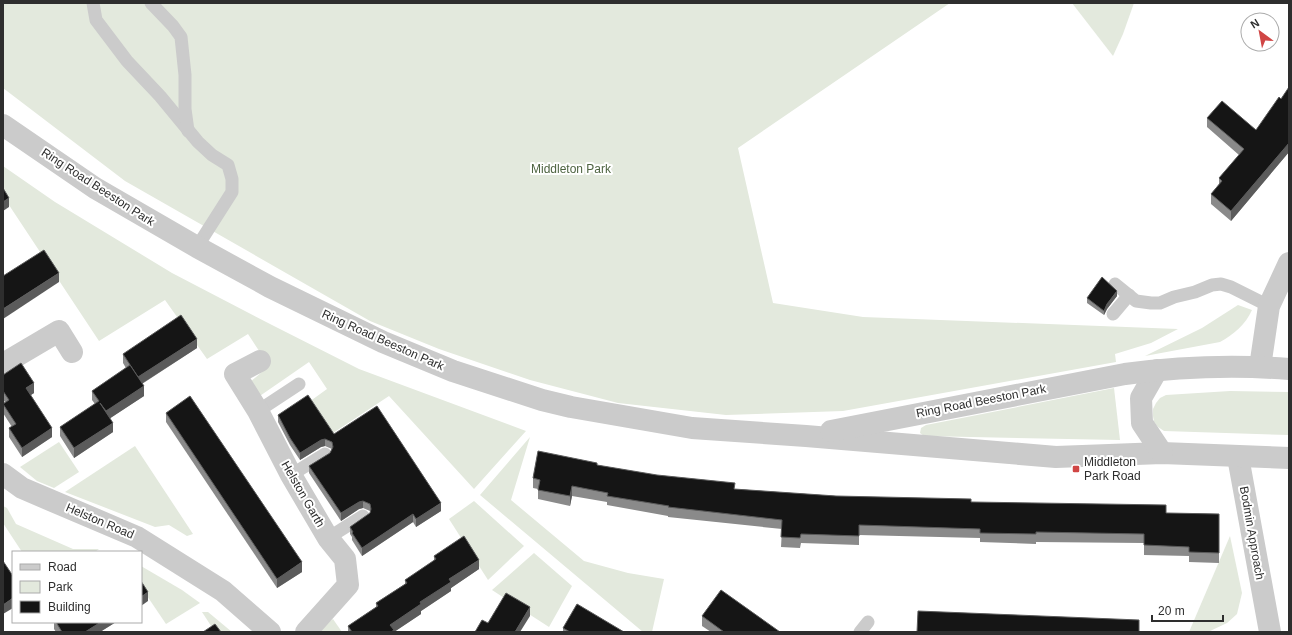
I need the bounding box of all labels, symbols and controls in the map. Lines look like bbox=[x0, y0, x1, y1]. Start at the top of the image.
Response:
north arrow bbox=[1240, 12, 1280, 52]
text: N bbox=[1248, 16, 1261, 31]
street label: Ring Road Beeston Park bbox=[39, 145, 158, 229]
park label: Middleton Park bbox=[531, 162, 612, 176]
street label: Ring Road Beeston Park bbox=[320, 307, 447, 374]
street label: Ring Road Beeston Park bbox=[915, 381, 1048, 420]
place label: Middleton Park Road bbox=[1084, 455, 1141, 483]
street label: Helston Garth bbox=[278, 458, 328, 530]
marker: Middleton Park Road bbox=[1071, 464, 1081, 474]
street label: Bodmin Approach bbox=[1237, 485, 1267, 581]
street label: Helston Road bbox=[64, 500, 136, 542]
legend bbox=[12, 551, 142, 623]
text: Road bbox=[48, 560, 77, 574]
text: Park bbox=[48, 580, 74, 594]
scale bar bbox=[1152, 597, 1223, 623]
text: Building bbox=[48, 600, 91, 614]
text: 20 m bbox=[1158, 604, 1185, 618]

